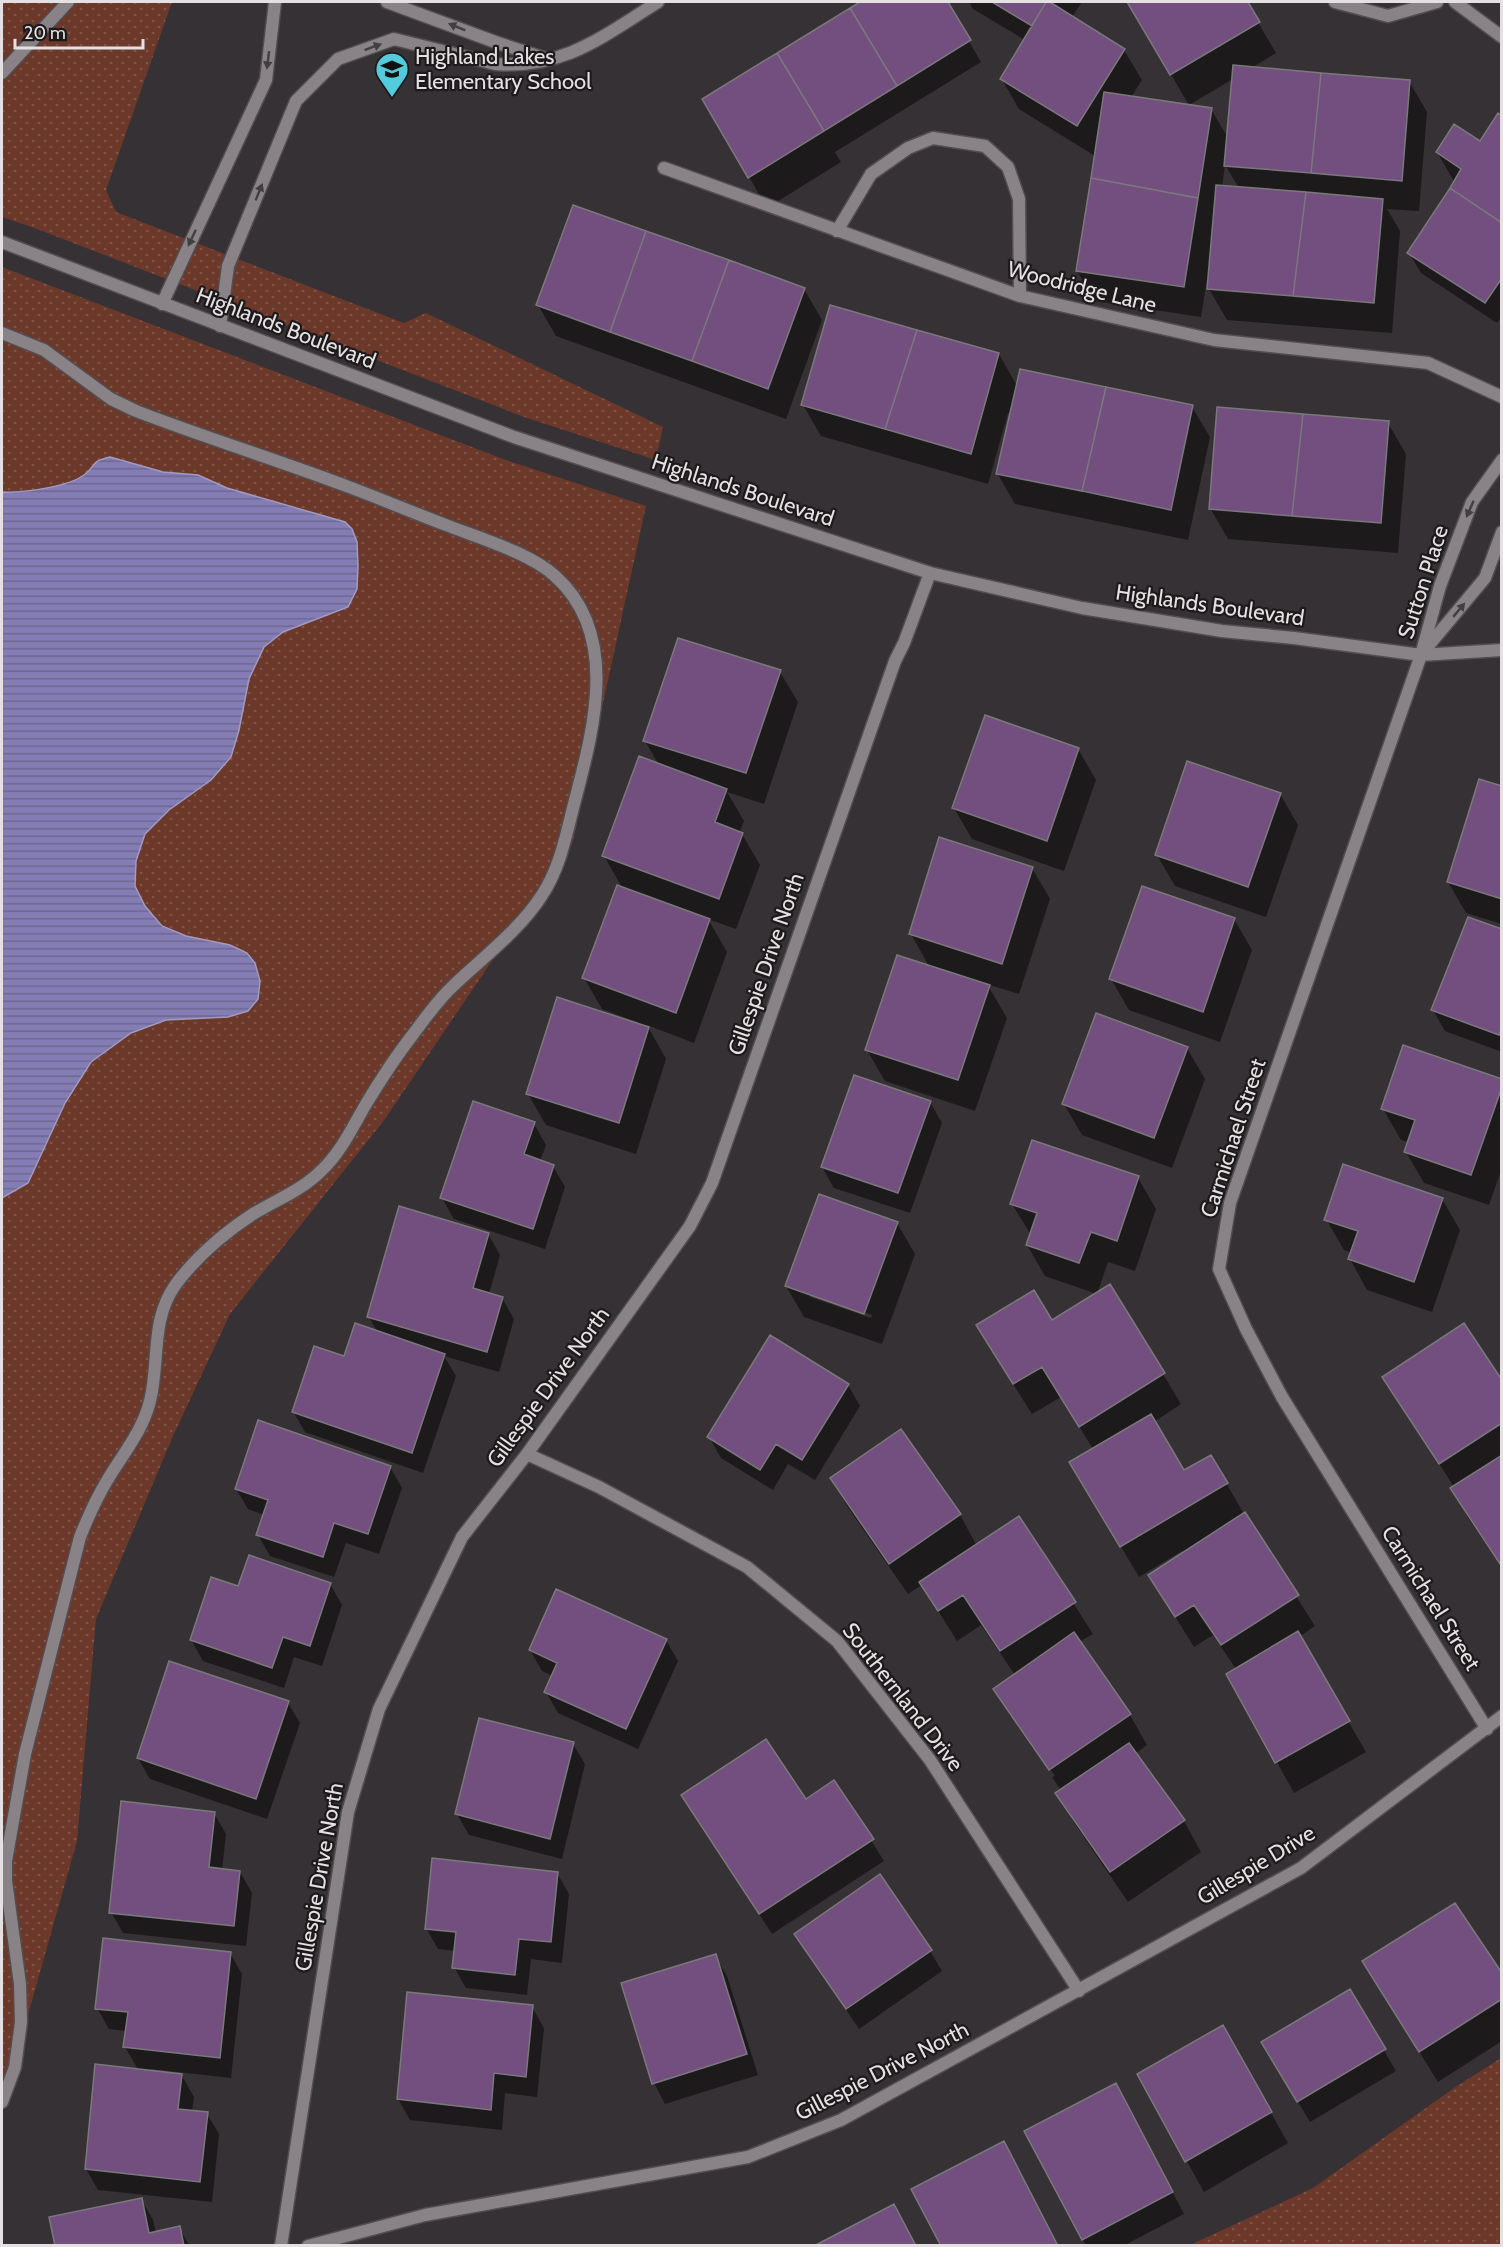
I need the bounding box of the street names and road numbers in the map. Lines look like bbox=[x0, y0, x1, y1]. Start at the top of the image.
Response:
street label: Woodridge Lane bbox=[1005, 255, 1159, 319]
street label: Highlands Boulevard bbox=[192, 281, 380, 375]
street label: Highlands Boulevard bbox=[648, 448, 838, 532]
street label: Sutton Place bbox=[1392, 522, 1454, 642]
street label: Highlands Boulevard bbox=[1114, 578, 1306, 632]
street label: Gillespie Drive North bbox=[722, 869, 810, 1059]
street label: Carmichael Street bbox=[1195, 1055, 1272, 1221]
street label: Gillespie Drive North bbox=[481, 1302, 615, 1472]
street label: Carmichael Street bbox=[1376, 1521, 1487, 1676]
street label: Southernland Drive bbox=[837, 1617, 969, 1777]
street label: Gillespie Drive North bbox=[289, 1781, 349, 1973]
street label: Gillespie Drive bbox=[1192, 1819, 1320, 1911]
street label: Gillespie Drive North bbox=[791, 2016, 973, 2126]

